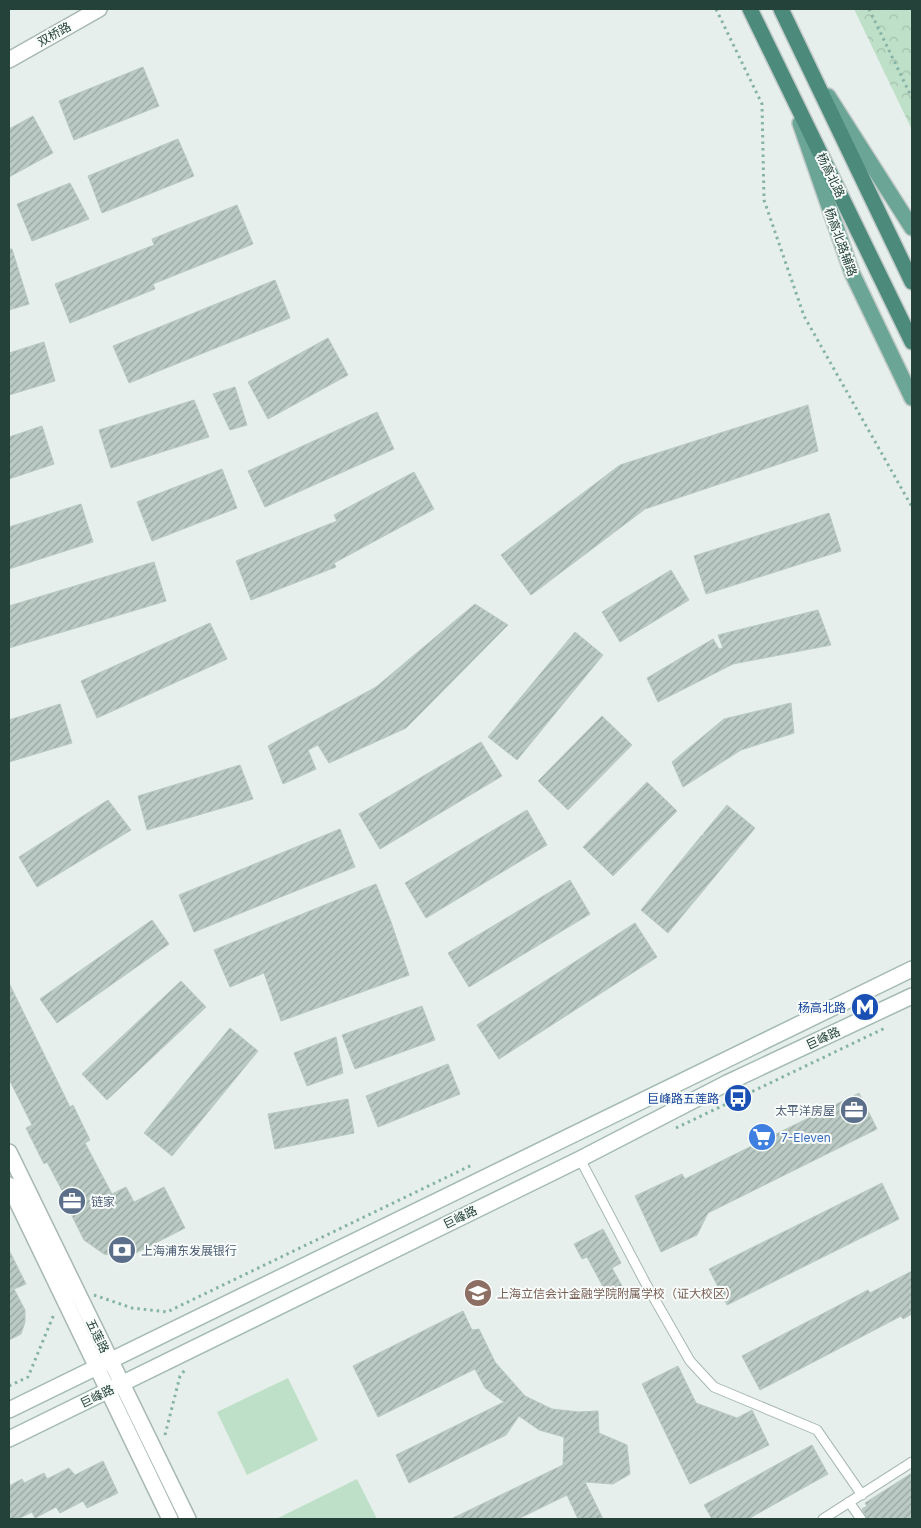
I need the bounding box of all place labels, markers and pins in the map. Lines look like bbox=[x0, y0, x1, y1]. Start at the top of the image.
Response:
metro station icon: 杨高北路 bbox=[850, 992, 880, 1022]
place label: 杨高北路 bbox=[798, 1000, 846, 1015]
bus stop icon: 巨峰路五莲路 bbox=[723, 1083, 753, 1113]
place label: 巨峰路五莲路 bbox=[647, 1091, 719, 1106]
office icon: 太平洋房屋 bbox=[839, 1095, 869, 1125]
place label: 太平洋房屋 bbox=[775, 1103, 835, 1118]
supermarket icon: 7-Eleven bbox=[747, 1122, 777, 1152]
place label: 7-Eleven bbox=[781, 1130, 831, 1145]
office icon: 链家 bbox=[57, 1186, 87, 1216]
place label: 链家 bbox=[91, 1194, 115, 1209]
bank icon: 上海浦东发展银行 bbox=[107, 1235, 137, 1265]
place label: 上海浦东发展银行 bbox=[141, 1243, 237, 1258]
school or university icon: 上海立信会计金融学院附属学校（证大校区） bbox=[463, 1278, 493, 1308]
place label: 上海立信会计金融学院附属学校（证大校区） bbox=[497, 1286, 737, 1301]

